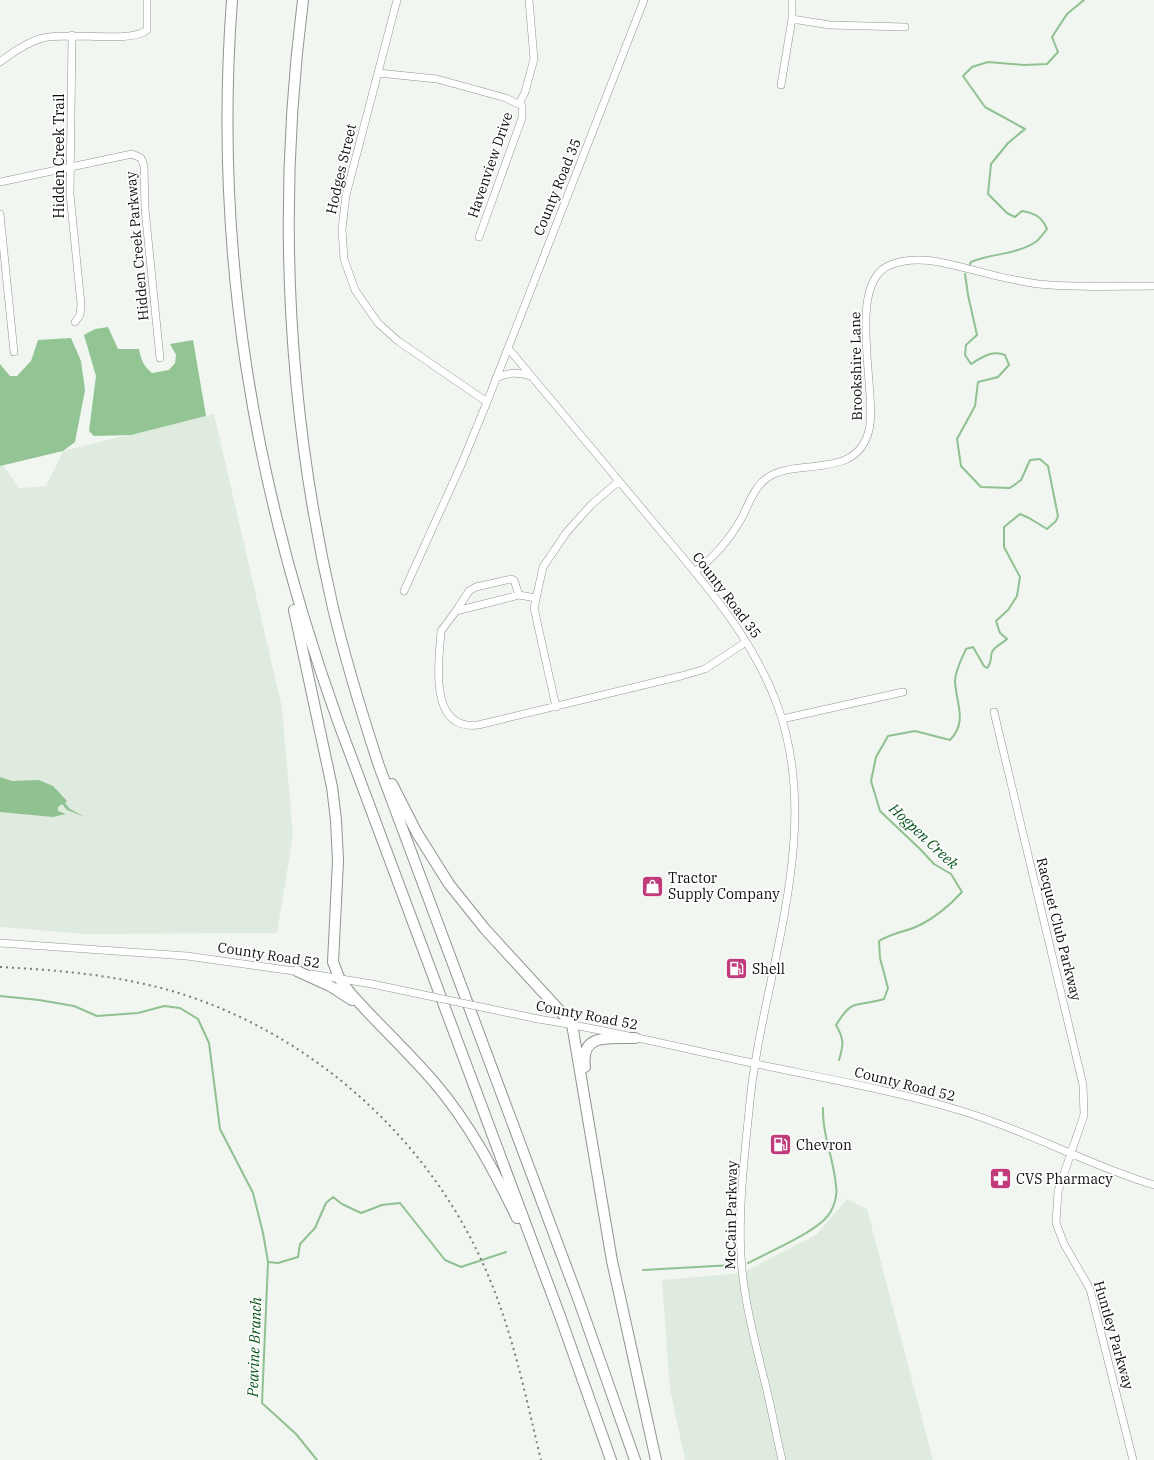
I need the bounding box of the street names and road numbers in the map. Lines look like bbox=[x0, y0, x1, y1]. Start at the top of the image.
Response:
street label: Hidden Creek Trail bbox=[50, 93, 68, 219]
street label: Havenview Drive bbox=[463, 110, 517, 220]
street label: Hodges Street bbox=[322, 122, 360, 216]
street label: County Road 35 bbox=[529, 136, 585, 238]
street label: Hidden Creek Parkway bbox=[121, 170, 153, 321]
street label: Brookshire Lane bbox=[846, 311, 866, 421]
street label: County Road 35 bbox=[689, 548, 765, 642]
street label: Racquet Club Parkway bbox=[1033, 856, 1086, 1003]
street label: County Road 52 bbox=[216, 938, 322, 972]
street label: County Road 52 bbox=[534, 996, 640, 1034]
street label: County Road 52 bbox=[853, 1063, 957, 1105]
street label: McCain Parkway bbox=[721, 1160, 741, 1270]
street label: Huntley Parkway bbox=[1090, 1279, 1138, 1392]

